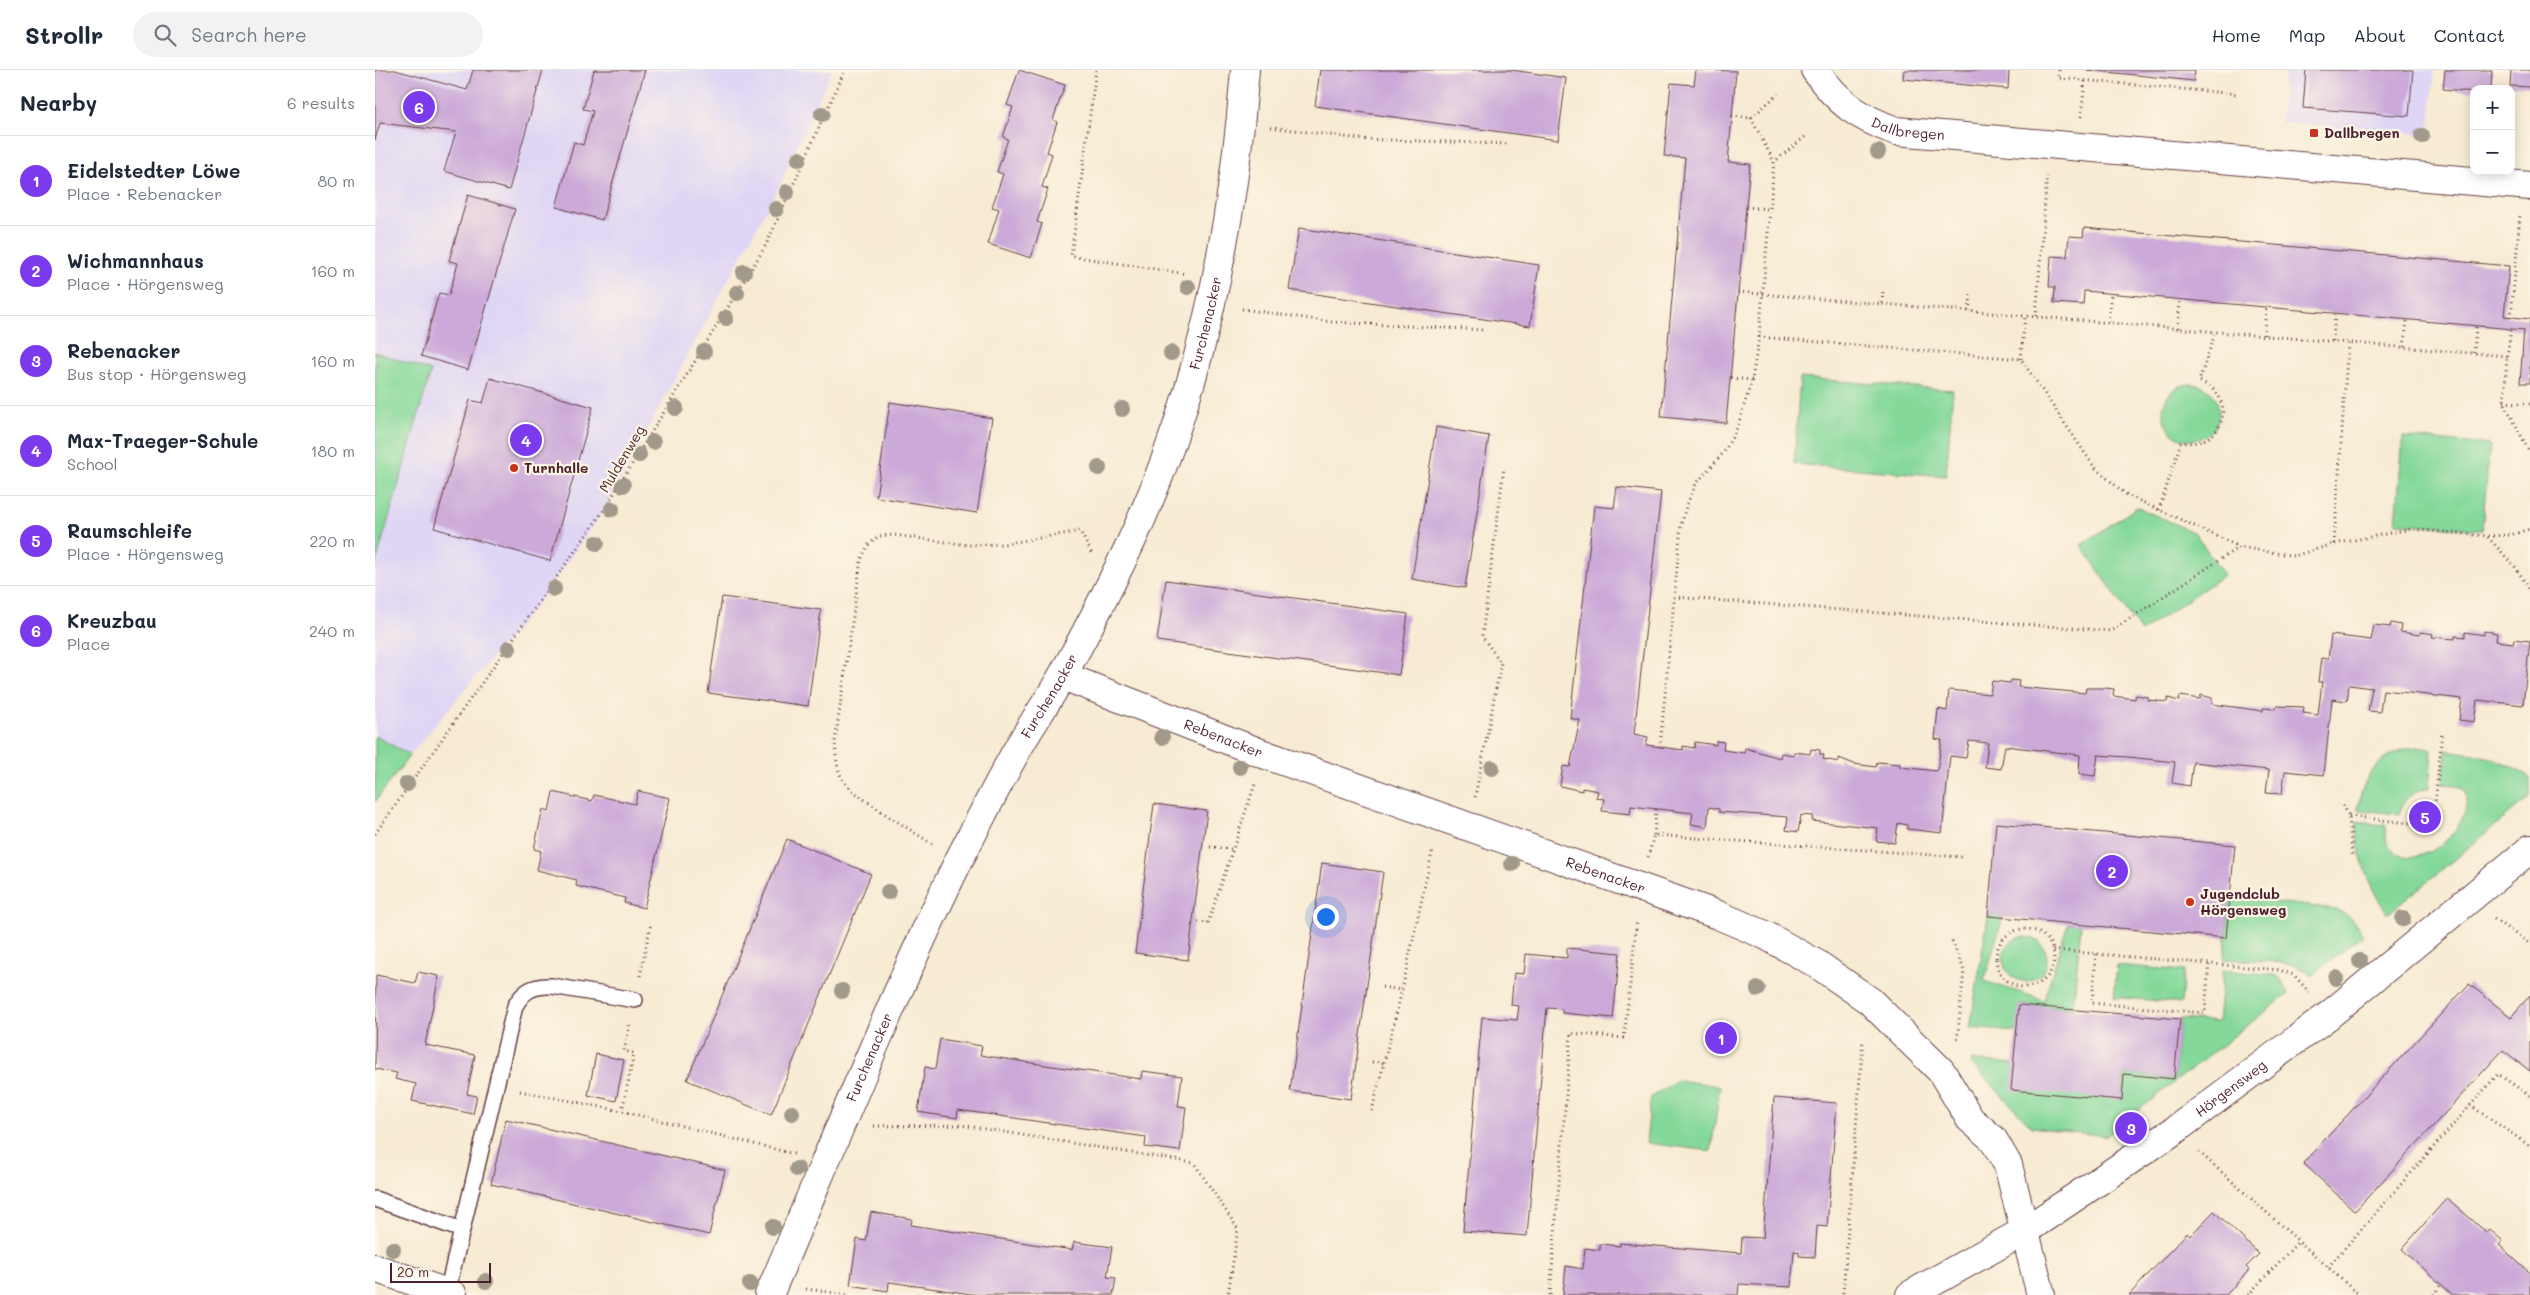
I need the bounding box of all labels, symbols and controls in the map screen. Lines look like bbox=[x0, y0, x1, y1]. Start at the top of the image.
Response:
search box bbox=[133, 12, 483, 57]
text: Strollr bbox=[25, 19, 103, 50]
icon: search bbox=[151, 21, 179, 49]
text: Search here bbox=[191, 22, 307, 47]
text: Home bbox=[2212, 23, 2261, 47]
text: Map bbox=[2289, 23, 2325, 47]
text: About bbox=[2353, 23, 2406, 47]
text: Contact bbox=[2434, 23, 2505, 47]
map controls bbox=[2470, 85, 2515, 175]
button: + bbox=[2470, 85, 2515, 130]
pin: 6 bbox=[403, 88, 435, 126]
text: Nearby bbox=[20, 89, 97, 116]
text: 6 results bbox=[287, 92, 355, 113]
street label: Dallbregen bbox=[1868, 112, 1946, 144]
place label: Dallbregen bbox=[2324, 123, 2399, 142]
marker: Dallbregen bbox=[2308, 127, 2320, 139]
button: − bbox=[2470, 130, 2515, 175]
text: Eidelstedter Löwe bbox=[67, 158, 240, 183]
text: 1 bbox=[32, 170, 40, 191]
text: 80 m bbox=[318, 170, 355, 191]
text: Place · Rebenacker bbox=[67, 183, 222, 204]
text: Wichmannhaus bbox=[67, 248, 204, 273]
text: 2 bbox=[32, 260, 40, 281]
text: 160 m bbox=[310, 260, 355, 281]
text: Place · Hörgensweg bbox=[67, 273, 224, 294]
street label: Furchenacker bbox=[1185, 275, 1225, 372]
text: Rebenacker bbox=[67, 338, 180, 363]
text: 3 bbox=[31, 350, 41, 371]
text: 160 m bbox=[310, 350, 355, 371]
text: Bus stop · Hörgensweg bbox=[67, 363, 246, 384]
pin: 4 bbox=[510, 421, 542, 459]
street label: Muldenweg bbox=[594, 422, 649, 496]
text: Max-Traeger-Schule bbox=[67, 428, 258, 453]
text: 4 bbox=[31, 440, 41, 461]
text: 180 m bbox=[310, 440, 355, 461]
text: School bbox=[67, 453, 117, 474]
place label: Turnhalle bbox=[524, 458, 588, 477]
marker: Turnhalle bbox=[508, 462, 520, 474]
text: Raumschleife bbox=[67, 518, 192, 543]
text: 5 bbox=[31, 530, 41, 551]
text: 220 m bbox=[309, 530, 355, 551]
text: Place · Hörgensweg bbox=[67, 543, 224, 564]
text: Kreuzbau bbox=[67, 608, 157, 633]
text: 6 bbox=[31, 620, 41, 641]
text: 240 m bbox=[309, 620, 355, 641]
text: Place bbox=[67, 633, 110, 654]
street label: Furchenacker bbox=[1016, 650, 1081, 742]
street label: Rebenacker bbox=[1181, 714, 1266, 762]
pin: 5 bbox=[2409, 798, 2441, 836]
street label: Rebenacker bbox=[1563, 852, 1648, 898]
pin: 2 bbox=[2096, 852, 2128, 890]
place label: Jugendclub Hörgensweg bbox=[2200, 884, 2286, 919]
marker: Jugendclub Hörgensweg bbox=[2184, 896, 2196, 908]
your location bbox=[1313, 904, 1339, 930]
street label: Furchenacker bbox=[842, 1010, 897, 1105]
pin: 1 bbox=[1705, 1019, 1737, 1057]
street label: Hörgensweg bbox=[2191, 1055, 2270, 1121]
pin: 3 bbox=[2115, 1109, 2147, 1147]
scale bar bbox=[390, 1260, 491, 1283]
text: 20 m bbox=[397, 1262, 429, 1281]

